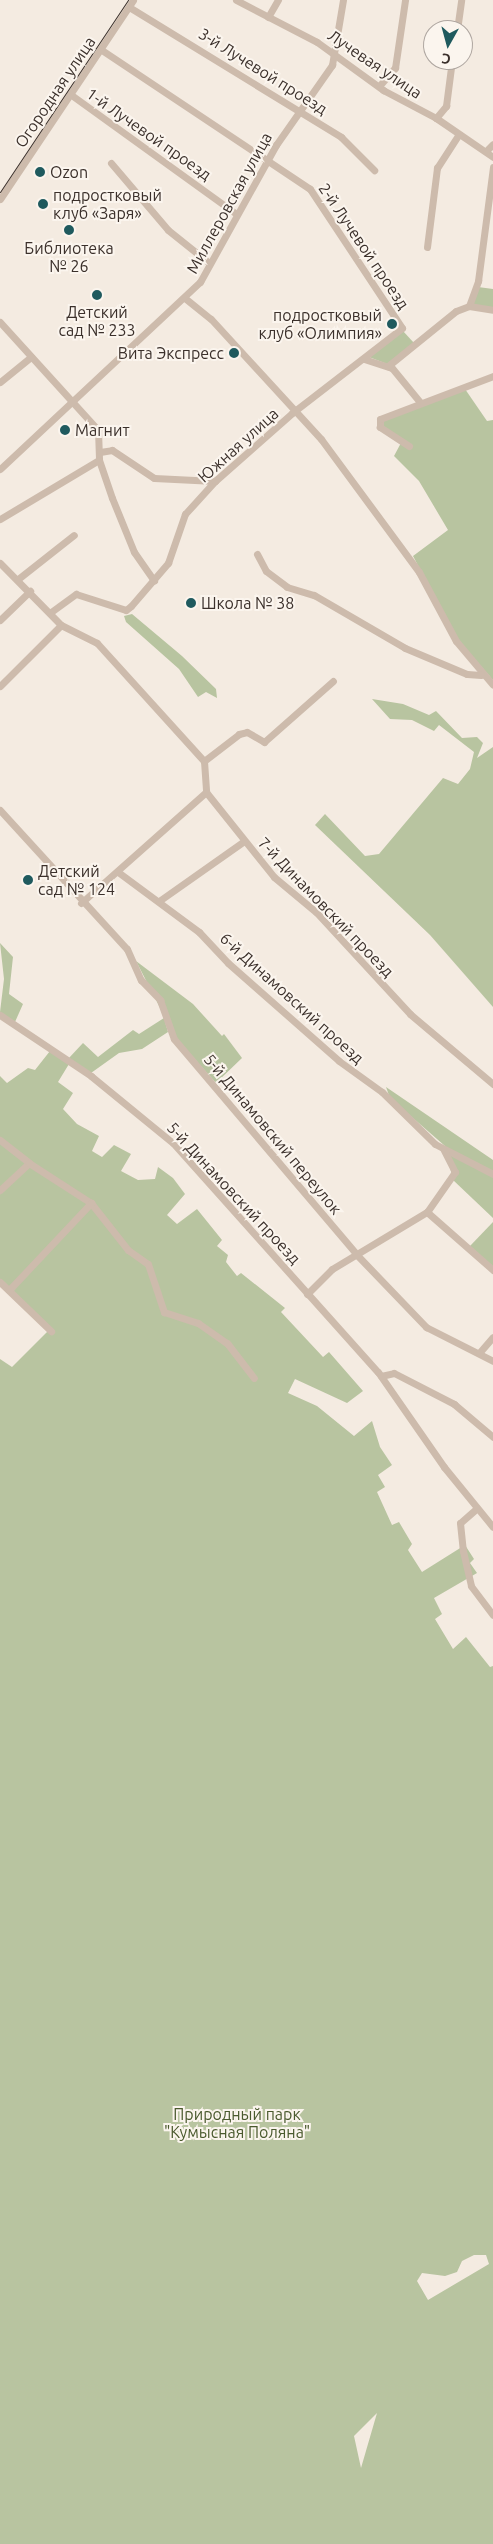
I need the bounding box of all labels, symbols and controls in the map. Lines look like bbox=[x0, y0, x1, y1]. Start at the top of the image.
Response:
north arrow bbox=[423, 20, 473, 70]
street label: 3-й Лучевой проезд bbox=[195, 24, 331, 118]
street label: Лучевая улица bbox=[324, 26, 426, 102]
street label: Огородная улица bbox=[11, 33, 99, 151]
text: С bbox=[441, 50, 452, 67]
street label: 1-й Лучевой проезд bbox=[83, 84, 215, 184]
street label: Миллеровская улица bbox=[182, 129, 276, 277]
place label: Ozon bbox=[50, 162, 88, 182]
marker: Ozon bbox=[34, 166, 46, 178]
street label: 2-й Лучевой проезд bbox=[315, 179, 413, 313]
place label: подростковый клуб «Заря» bbox=[53, 185, 162, 223]
marker: подростковый клуб «Заря» bbox=[37, 198, 49, 210]
marker: Библиотека № 26 bbox=[63, 224, 75, 236]
place label: Библиотека № 26 bbox=[24, 238, 114, 276]
marker: Детский сад № 233 bbox=[91, 289, 103, 301]
place label: Детский сад № 233 bbox=[58, 302, 136, 340]
place label: подростковый клуб «Олимпия» bbox=[258, 305, 382, 343]
marker: подростковый клуб «Олимпия» bbox=[386, 318, 398, 330]
place label: Вита Экспресс bbox=[118, 343, 224, 363]
marker: Вита Экспресс bbox=[228, 347, 240, 359]
street label: Южная улица bbox=[194, 404, 282, 486]
place label: Магнит bbox=[75, 420, 129, 440]
marker: Магнит bbox=[59, 424, 71, 436]
place label: Школа № 38 bbox=[201, 593, 294, 613]
marker: Школа № 38 bbox=[185, 597, 197, 609]
street label: 7-й Динамовский проезд bbox=[254, 833, 398, 981]
place label: Детский сад № 124 bbox=[38, 861, 115, 899]
marker: Детский сад № 124 bbox=[22, 874, 34, 886]
street label: 6-й Динамовский проезд bbox=[216, 928, 368, 1068]
street label: 5-й Динамовский переулок bbox=[200, 1050, 346, 1218]
street label: 5-й Динамовский проезд bbox=[163, 1118, 305, 1268]
park label: Природный парк "Кумысная Поляна" bbox=[164, 2104, 310, 2142]

